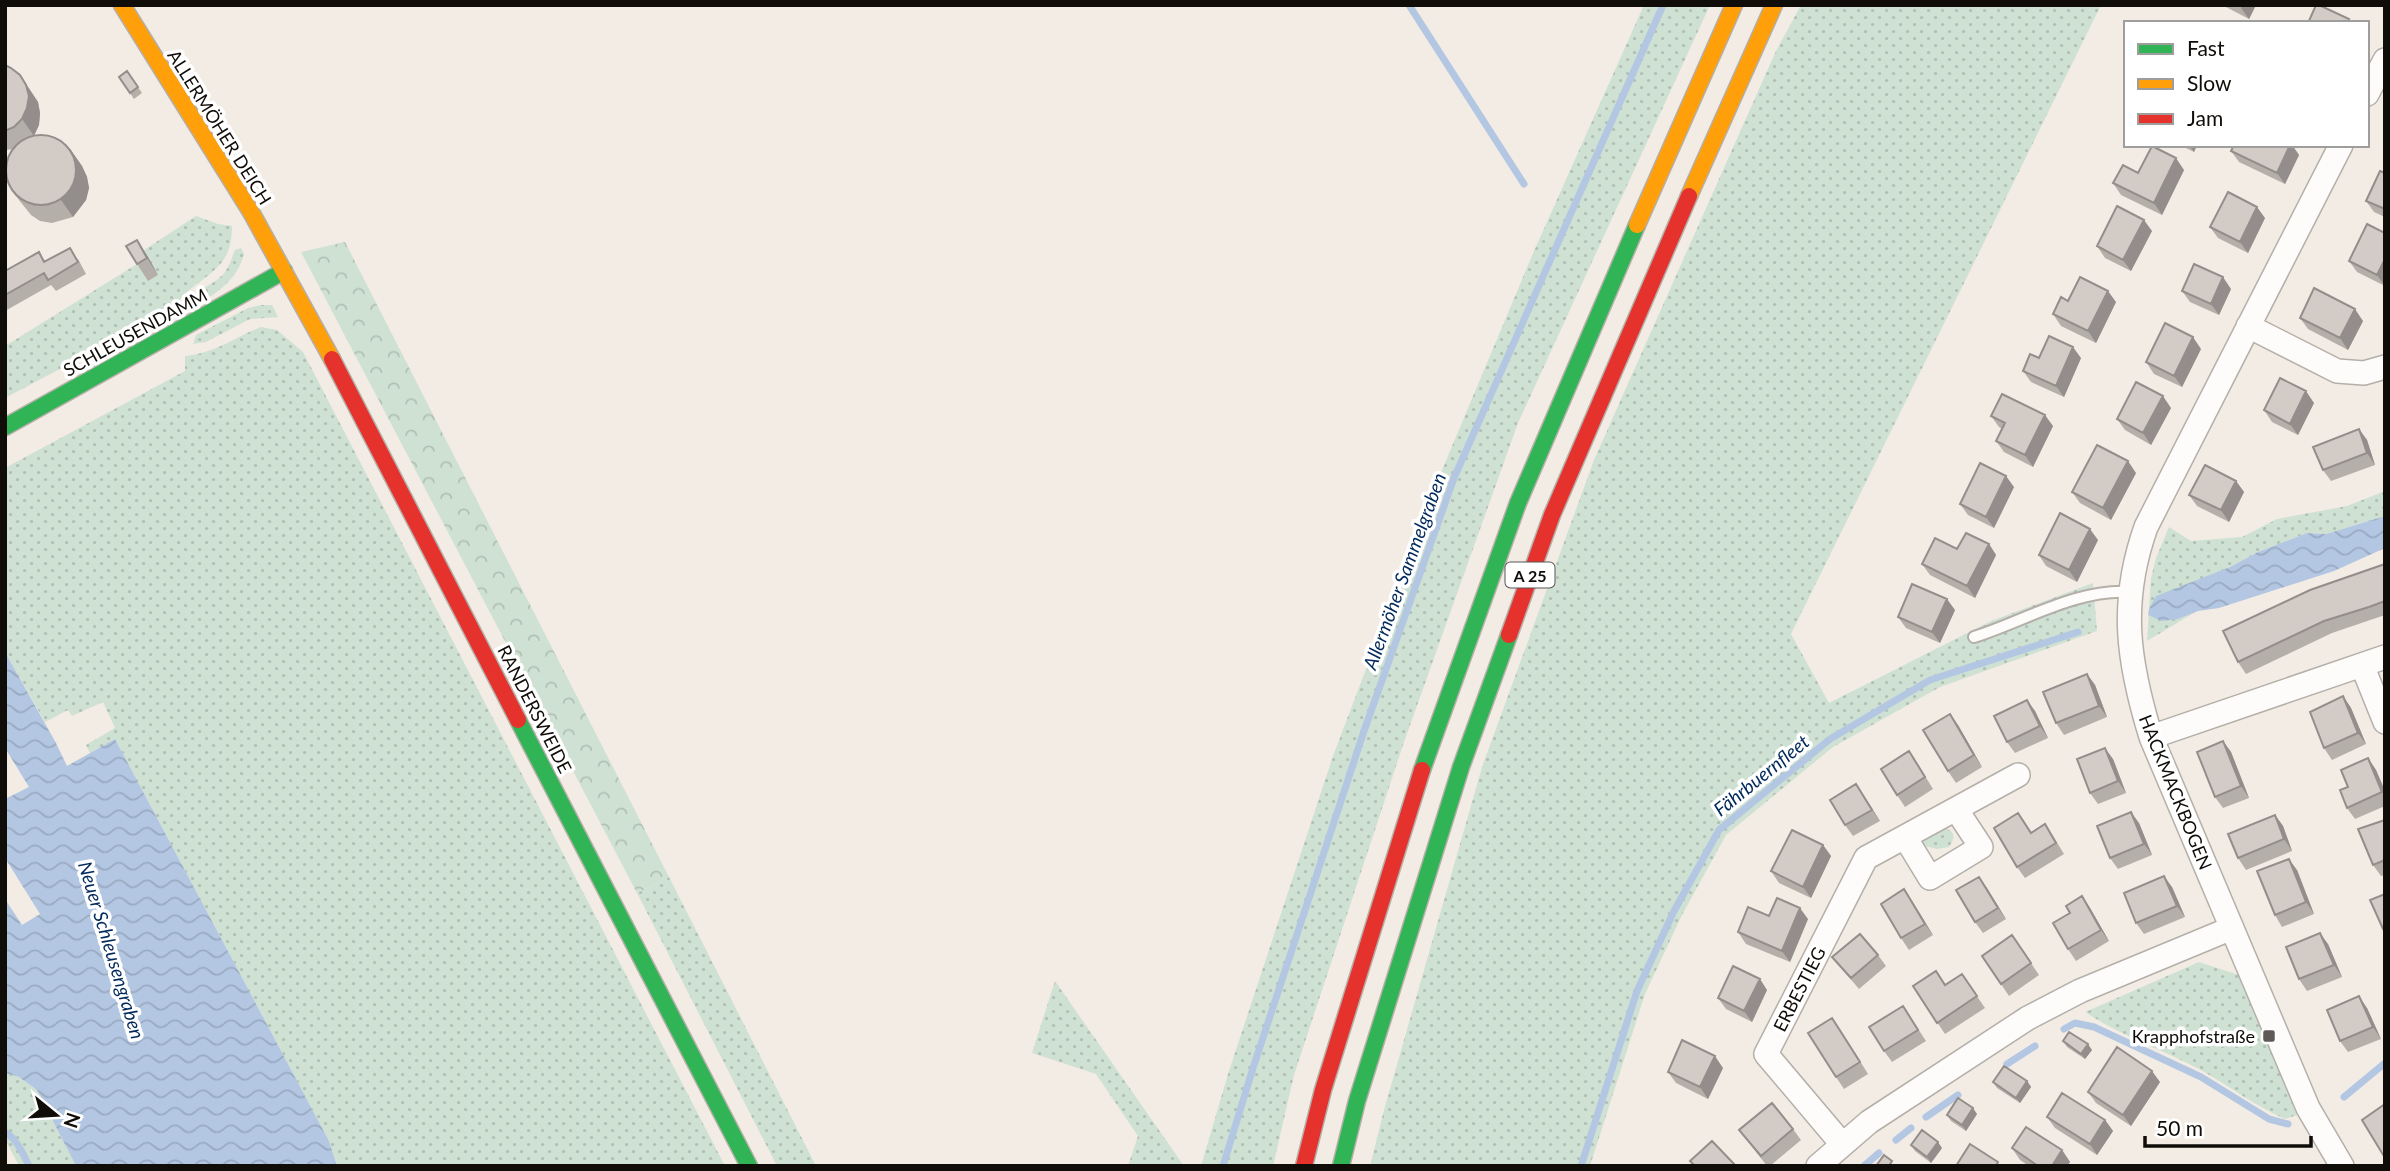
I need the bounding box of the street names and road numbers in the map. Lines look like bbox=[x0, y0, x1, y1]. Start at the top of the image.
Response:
street label: ALLERMÖHER DEICH bbox=[163, 46, 277, 208]
street label: SCHLEUSENDAMM bbox=[59, 283, 211, 381]
road number: A 25 bbox=[1506, 562, 1554, 588]
street label: RANDERSWEIDE bbox=[493, 641, 577, 777]
street label: HACKMACKBOGEN bbox=[2135, 711, 2217, 873]
street label: ERBESTIEG bbox=[1768, 943, 1830, 1035]

